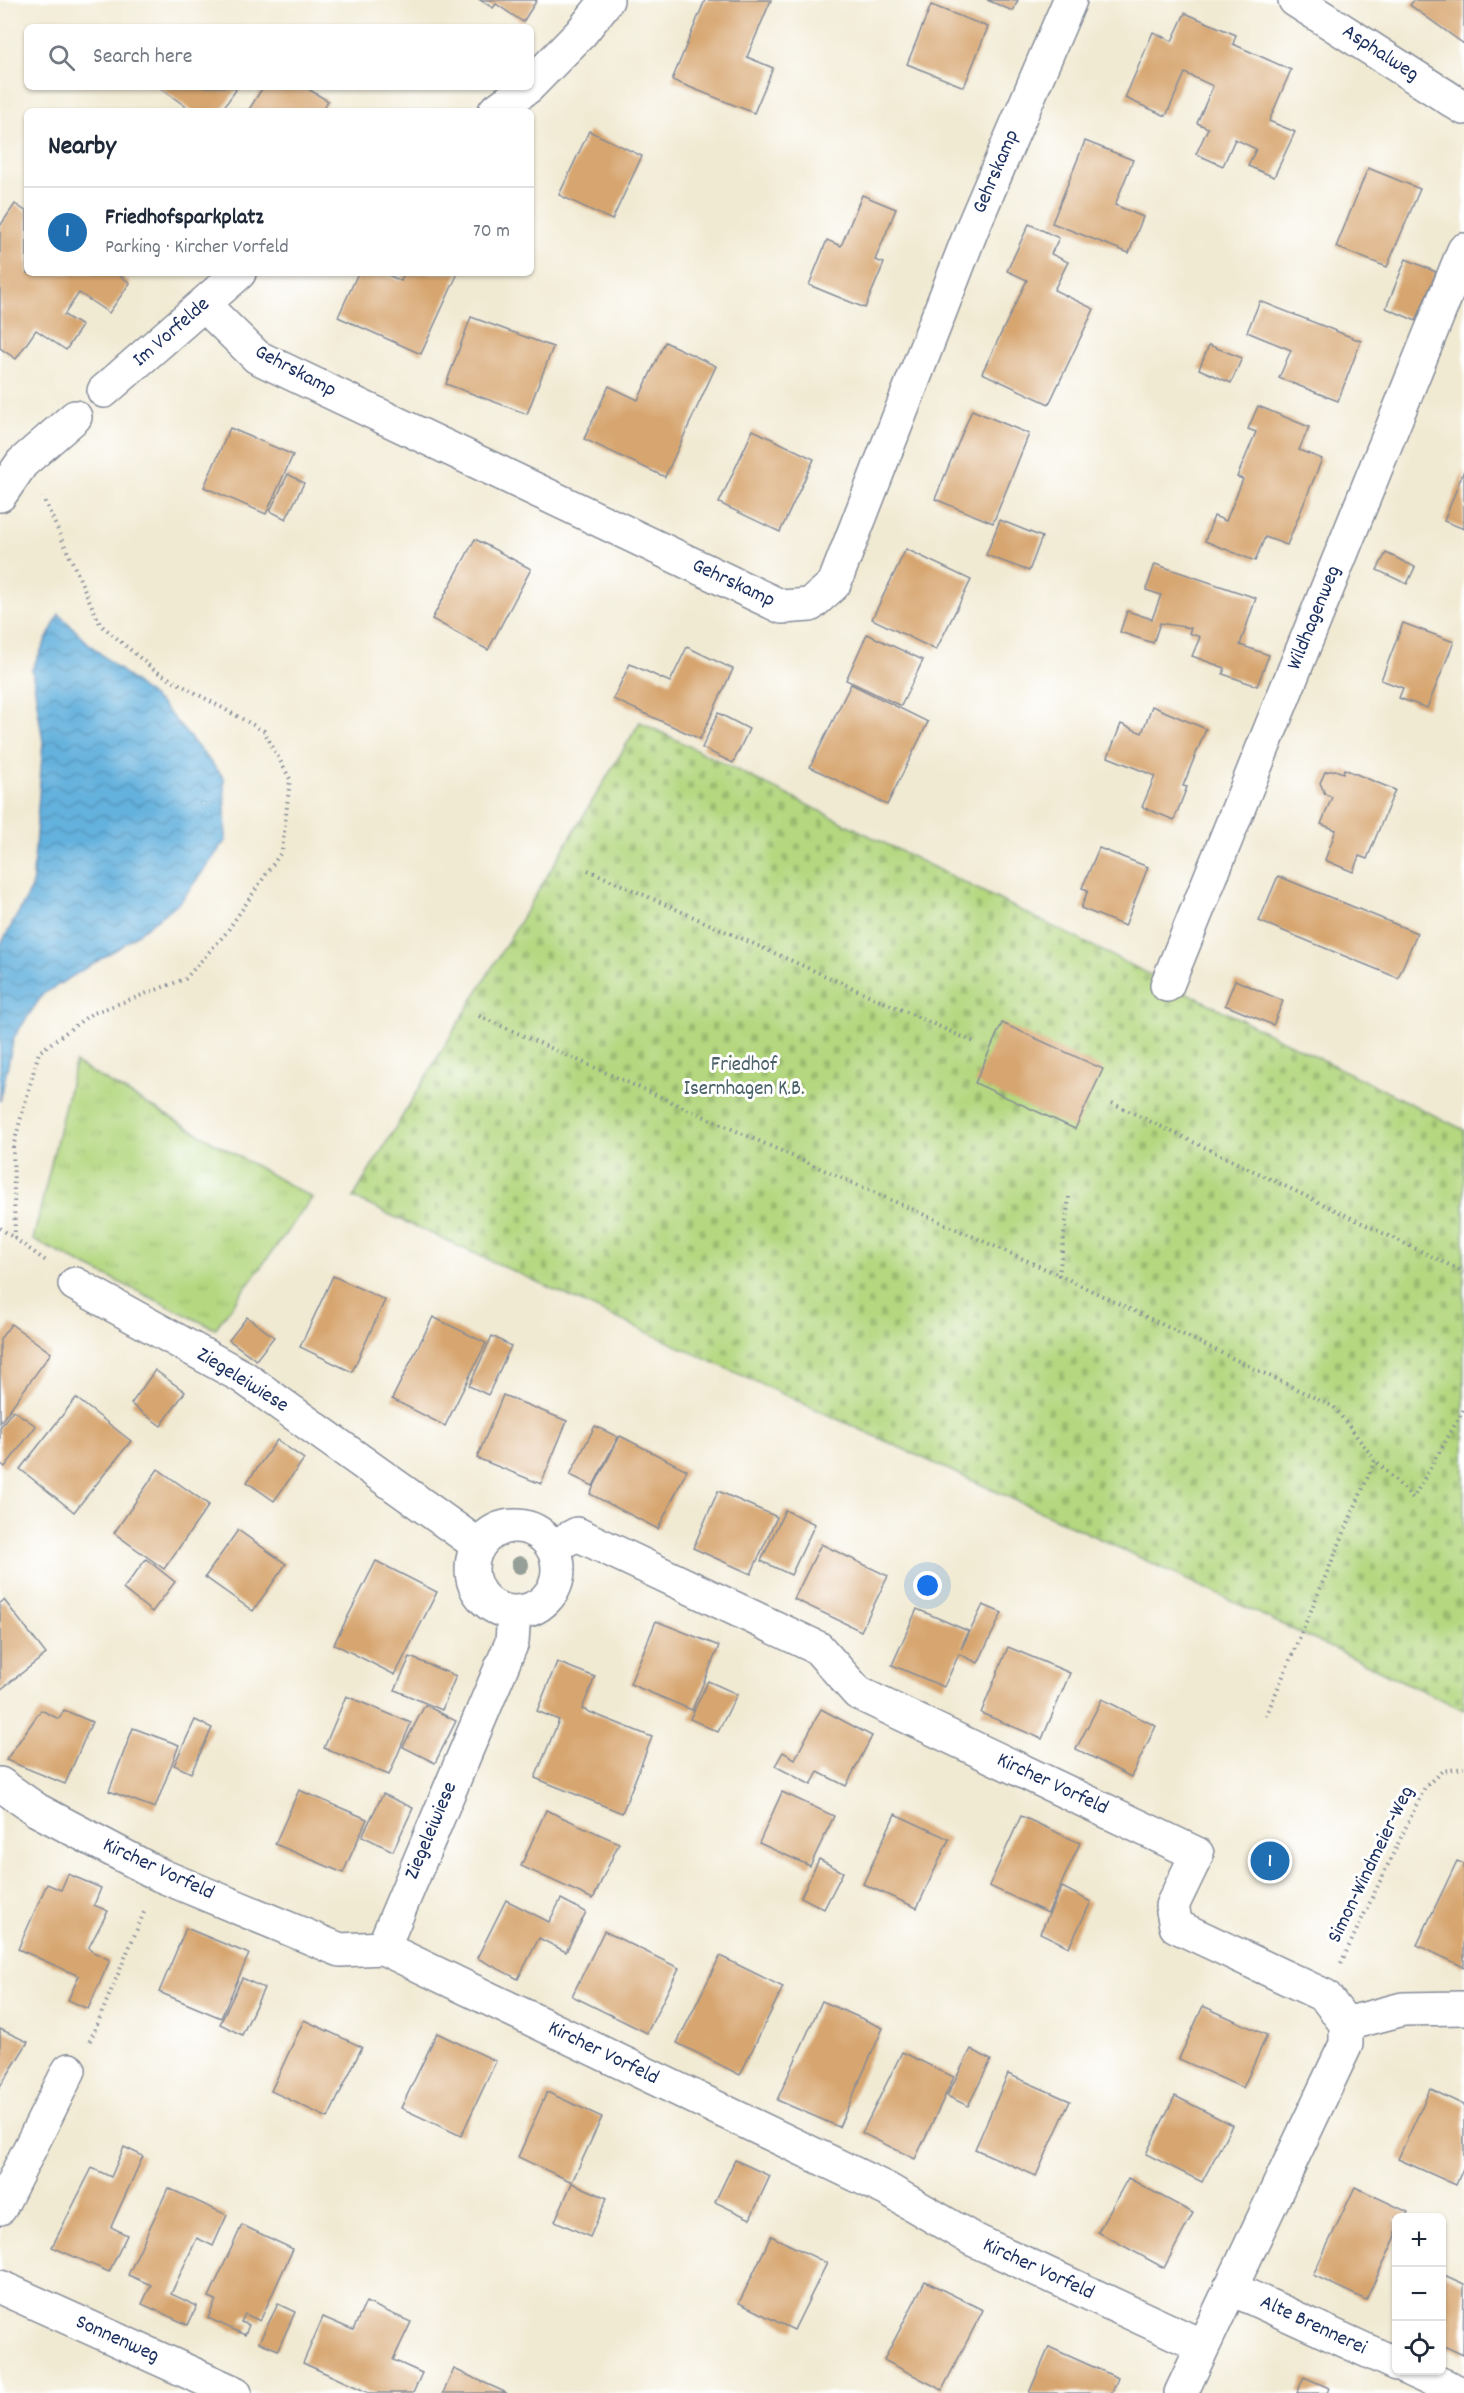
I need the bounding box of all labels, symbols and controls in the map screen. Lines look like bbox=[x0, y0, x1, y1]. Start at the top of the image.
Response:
street label: Asphalweg bbox=[1336, 18, 1424, 90]
search box bbox=[24, 24, 534, 90]
icon: search bbox=[45, 41, 78, 74]
text: Search here bbox=[93, 42, 192, 73]
street label: Gehrskamp bbox=[966, 125, 1028, 219]
text: Nearby bbox=[48, 129, 116, 166]
text: Friedhofsparkplatz bbox=[105, 203, 264, 234]
text: 1 bbox=[65, 218, 70, 246]
text: 70 m bbox=[473, 218, 510, 246]
text: Parking · Kircher Vorfeld bbox=[105, 234, 289, 262]
street label: Im Vorfelde bbox=[127, 291, 217, 375]
street label: Gehrskamp bbox=[249, 338, 341, 406]
street label: Gehrskamp bbox=[686, 552, 780, 616]
street label: Wildhagenweg bbox=[1280, 561, 1350, 675]
park label: Friedhof Isernhagen K.B. bbox=[683, 1051, 805, 1105]
street label: Ziegeleiwiese bbox=[190, 1341, 294, 1421]
your location bbox=[913, 1571, 942, 1600]
street label: Kircher Vorfeld bbox=[991, 1746, 1113, 1824]
street label: Ziegeleiwiese bbox=[398, 1777, 466, 1885]
street label: Simon-Windmeier-Weg bbox=[1321, 1781, 1423, 1949]
street label: Kircher Vorfeld bbox=[97, 1831, 219, 1909]
pin: 1 bbox=[1250, 1838, 1290, 1884]
street label: Kircher Vorfeld bbox=[543, 2014, 663, 2094]
map controls bbox=[1392, 2213, 1446, 2375]
button: + bbox=[1392, 2213, 1446, 2267]
street label: Kircher Vorfeld bbox=[977, 2231, 1099, 2309]
button: − bbox=[1392, 2267, 1446, 2321]
street label: Alte Brennerei bbox=[1255, 2288, 1371, 2364]
street label: Sonnenweg bbox=[70, 2308, 164, 2372]
button: locate bbox=[1392, 2321, 1446, 2375]

